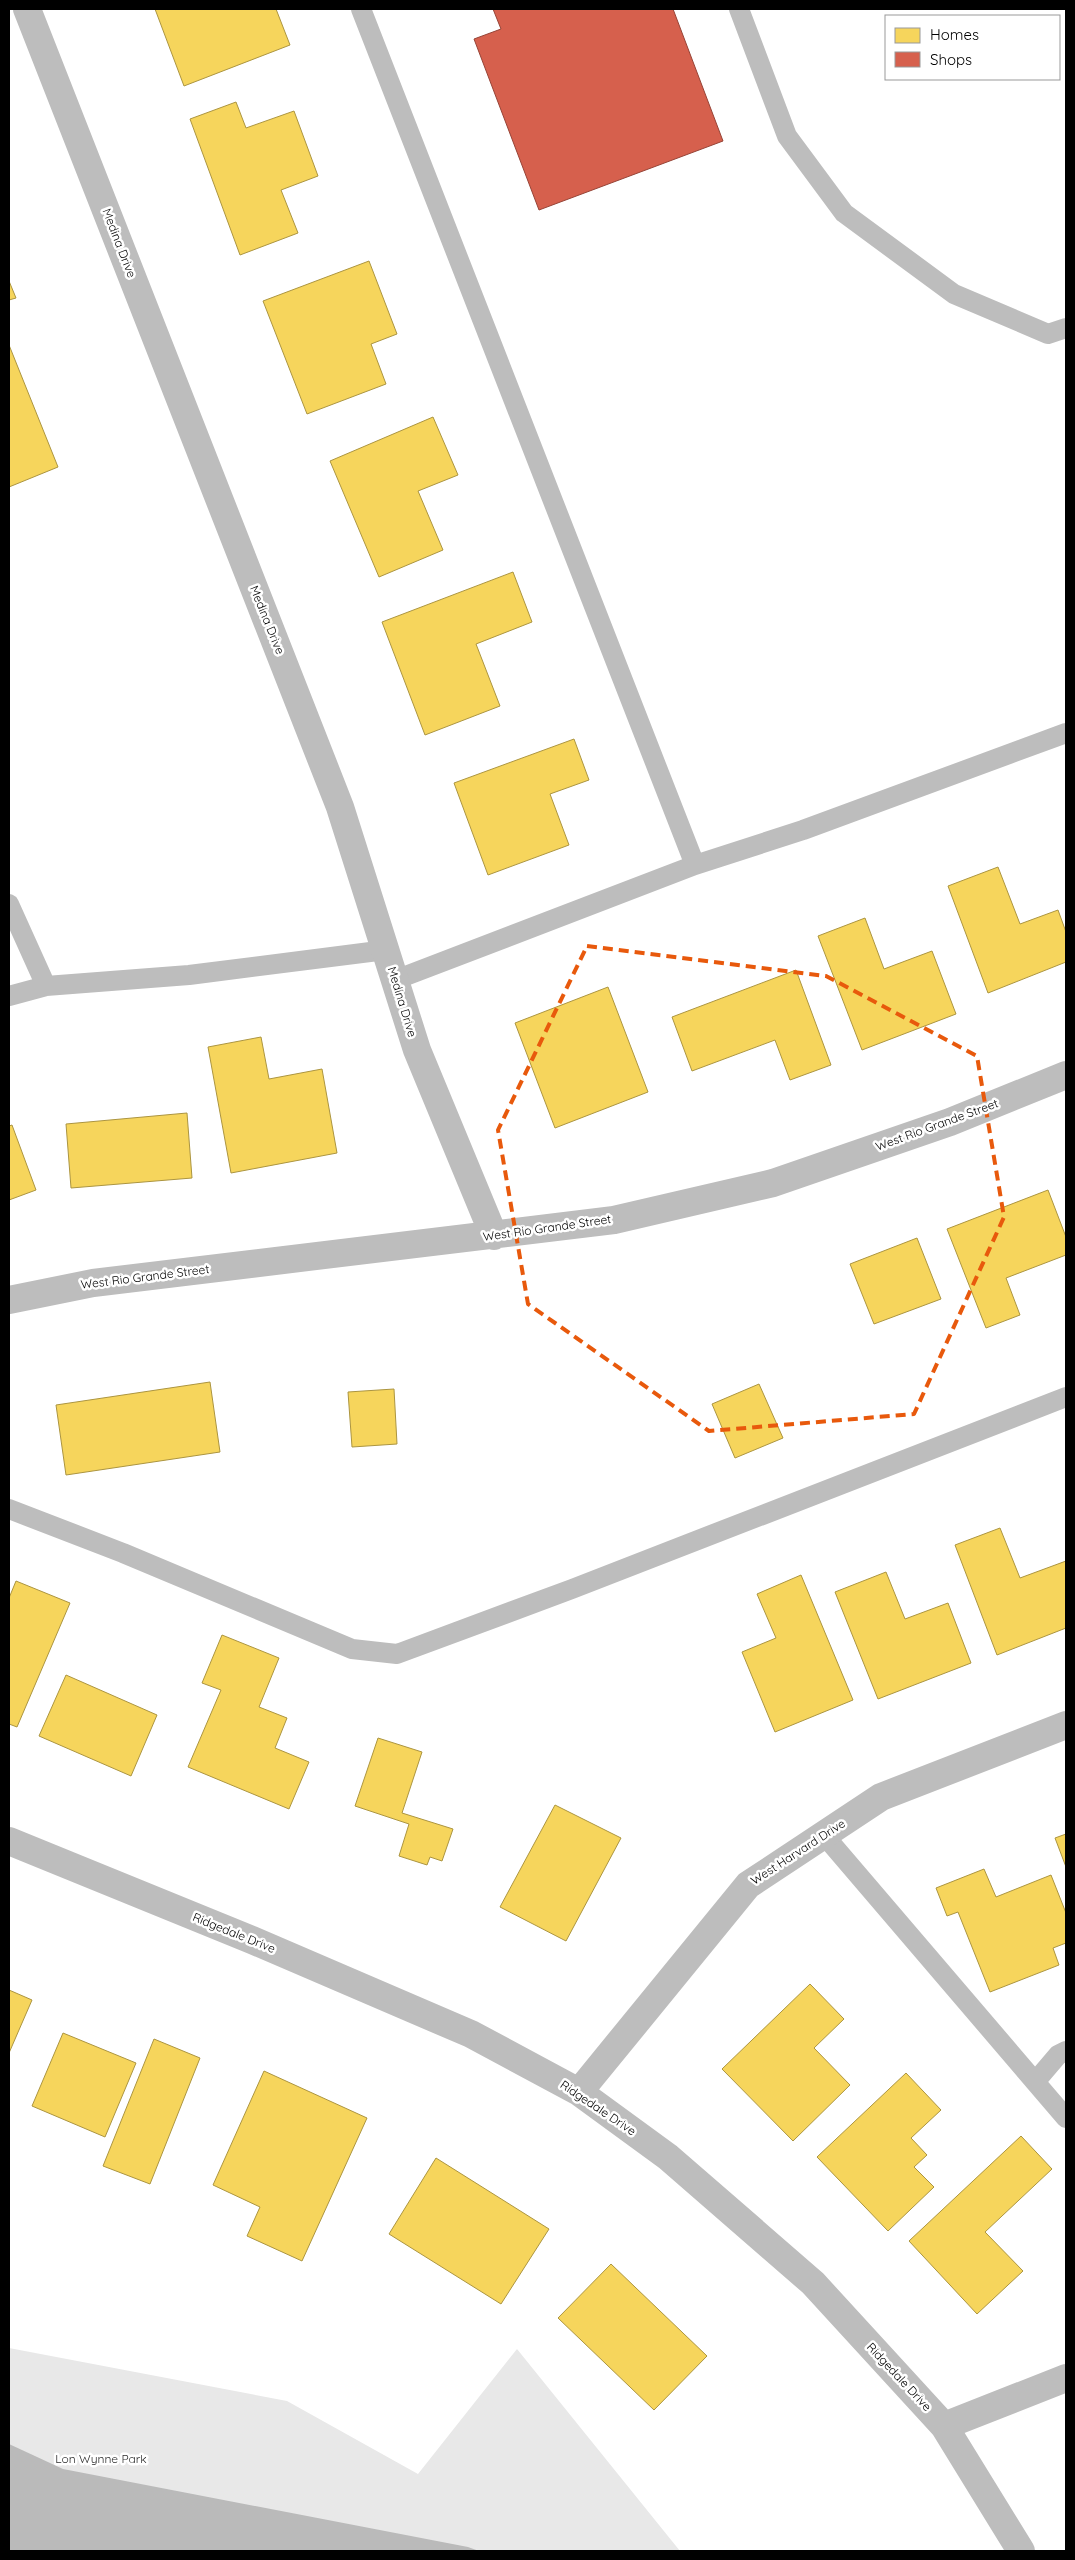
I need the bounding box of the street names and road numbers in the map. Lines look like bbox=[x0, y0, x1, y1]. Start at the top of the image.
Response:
street label: Medina Drive bbox=[99, 206, 140, 280]
street label: Medina Drive bbox=[247, 583, 288, 657]
street label: Medina Drive bbox=[385, 965, 420, 1039]
street label: West Rio Grande Street bbox=[873, 1095, 1000, 1154]
street label: West Rio Grande Street bbox=[482, 1211, 612, 1244]
street label: West Rio Grande Street bbox=[80, 1261, 210, 1292]
street label: West Harvard Drive bbox=[748, 1815, 848, 1888]
street label: Ridgedale Drive bbox=[191, 1909, 278, 1956]
street label: Ridgedale Drive bbox=[558, 2077, 639, 2139]
street label: Ridgedale Drive bbox=[864, 2339, 935, 2414]

